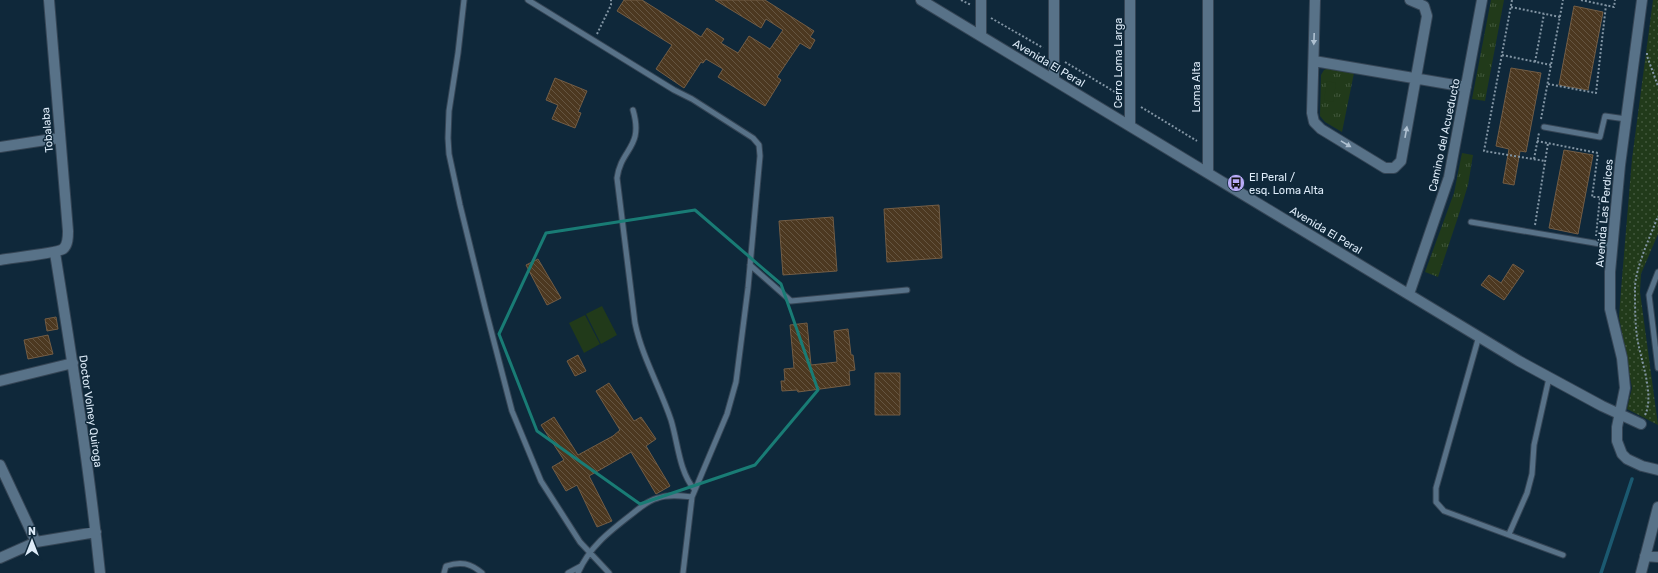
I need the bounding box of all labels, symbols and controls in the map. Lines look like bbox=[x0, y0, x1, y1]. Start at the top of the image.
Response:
street label: Cerro Loma Larga bbox=[1112, 18, 1125, 108]
one-way arrow bbox=[1311, 33, 1318, 45]
street label: Avenida El Peral bbox=[1010, 37, 1087, 90]
street label: Loma Alta bbox=[1190, 61, 1203, 113]
street label: Camino del Acueducto bbox=[1426, 77, 1463, 193]
street label: Tobalaba bbox=[39, 107, 56, 153]
one-way arrow bbox=[1403, 126, 1409, 138]
one-way arrow bbox=[1340, 141, 1352, 148]
street label: Avenida Las Perdices bbox=[1593, 158, 1616, 268]
place label: El Peral / esq. Loma Alta bbox=[1249, 171, 1324, 197]
bus stop icon: El Peral / esq. Loma Alta bbox=[1226, 173, 1246, 193]
street label: Avenida El Peral bbox=[1287, 204, 1364, 257]
street label: Doctor Volney Quiroga bbox=[76, 354, 105, 468]
north arrow bbox=[12, 521, 52, 561]
text: N bbox=[28, 525, 36, 538]

